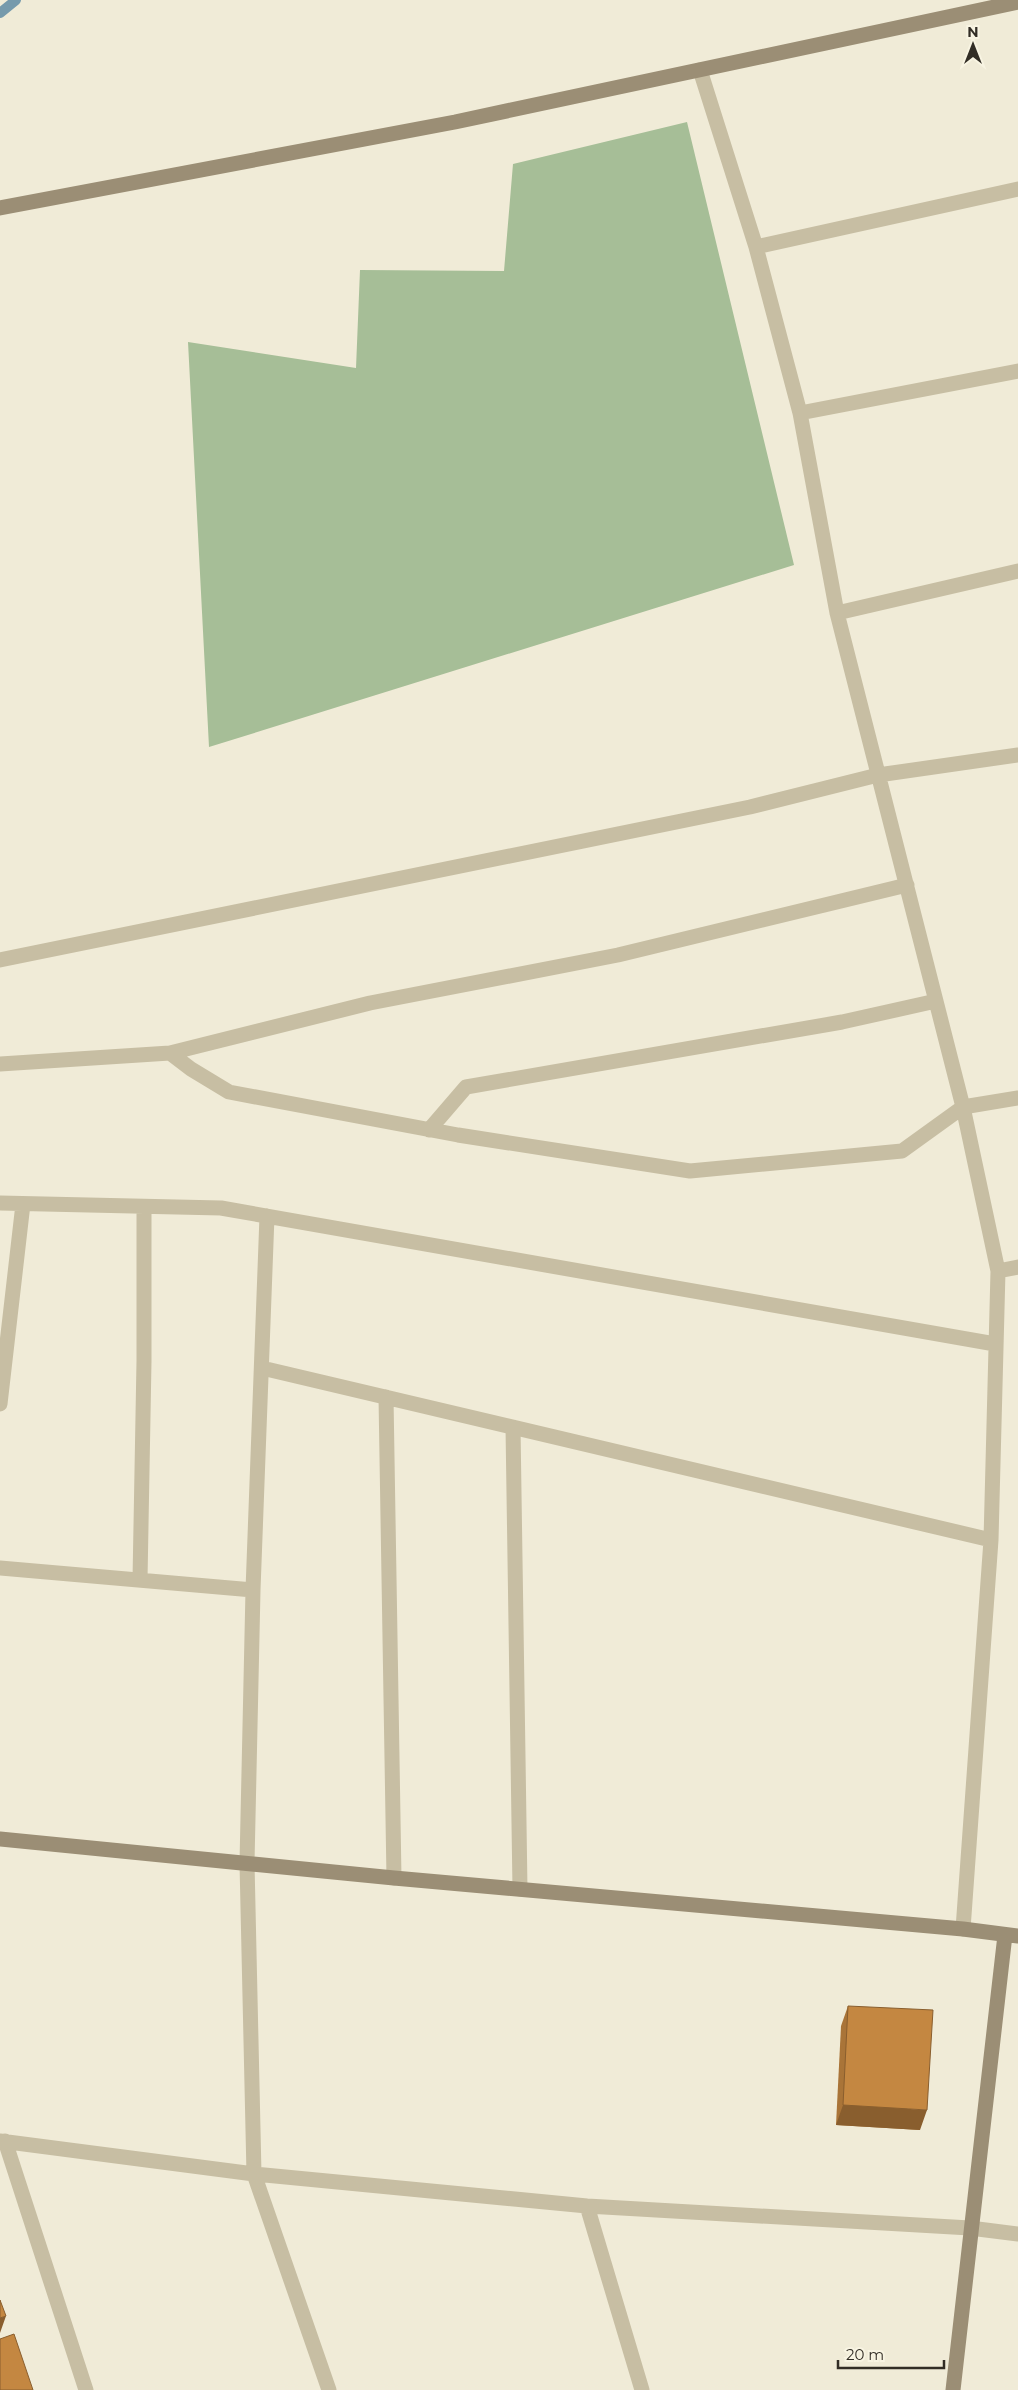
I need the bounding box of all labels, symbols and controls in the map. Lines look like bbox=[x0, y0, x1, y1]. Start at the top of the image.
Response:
north arrow bbox=[948, 20, 998, 70]
text: N bbox=[967, 23, 979, 41]
scale bar bbox=[838, 2338, 944, 2370]
text: 20 m bbox=[846, 2345, 884, 2364]

